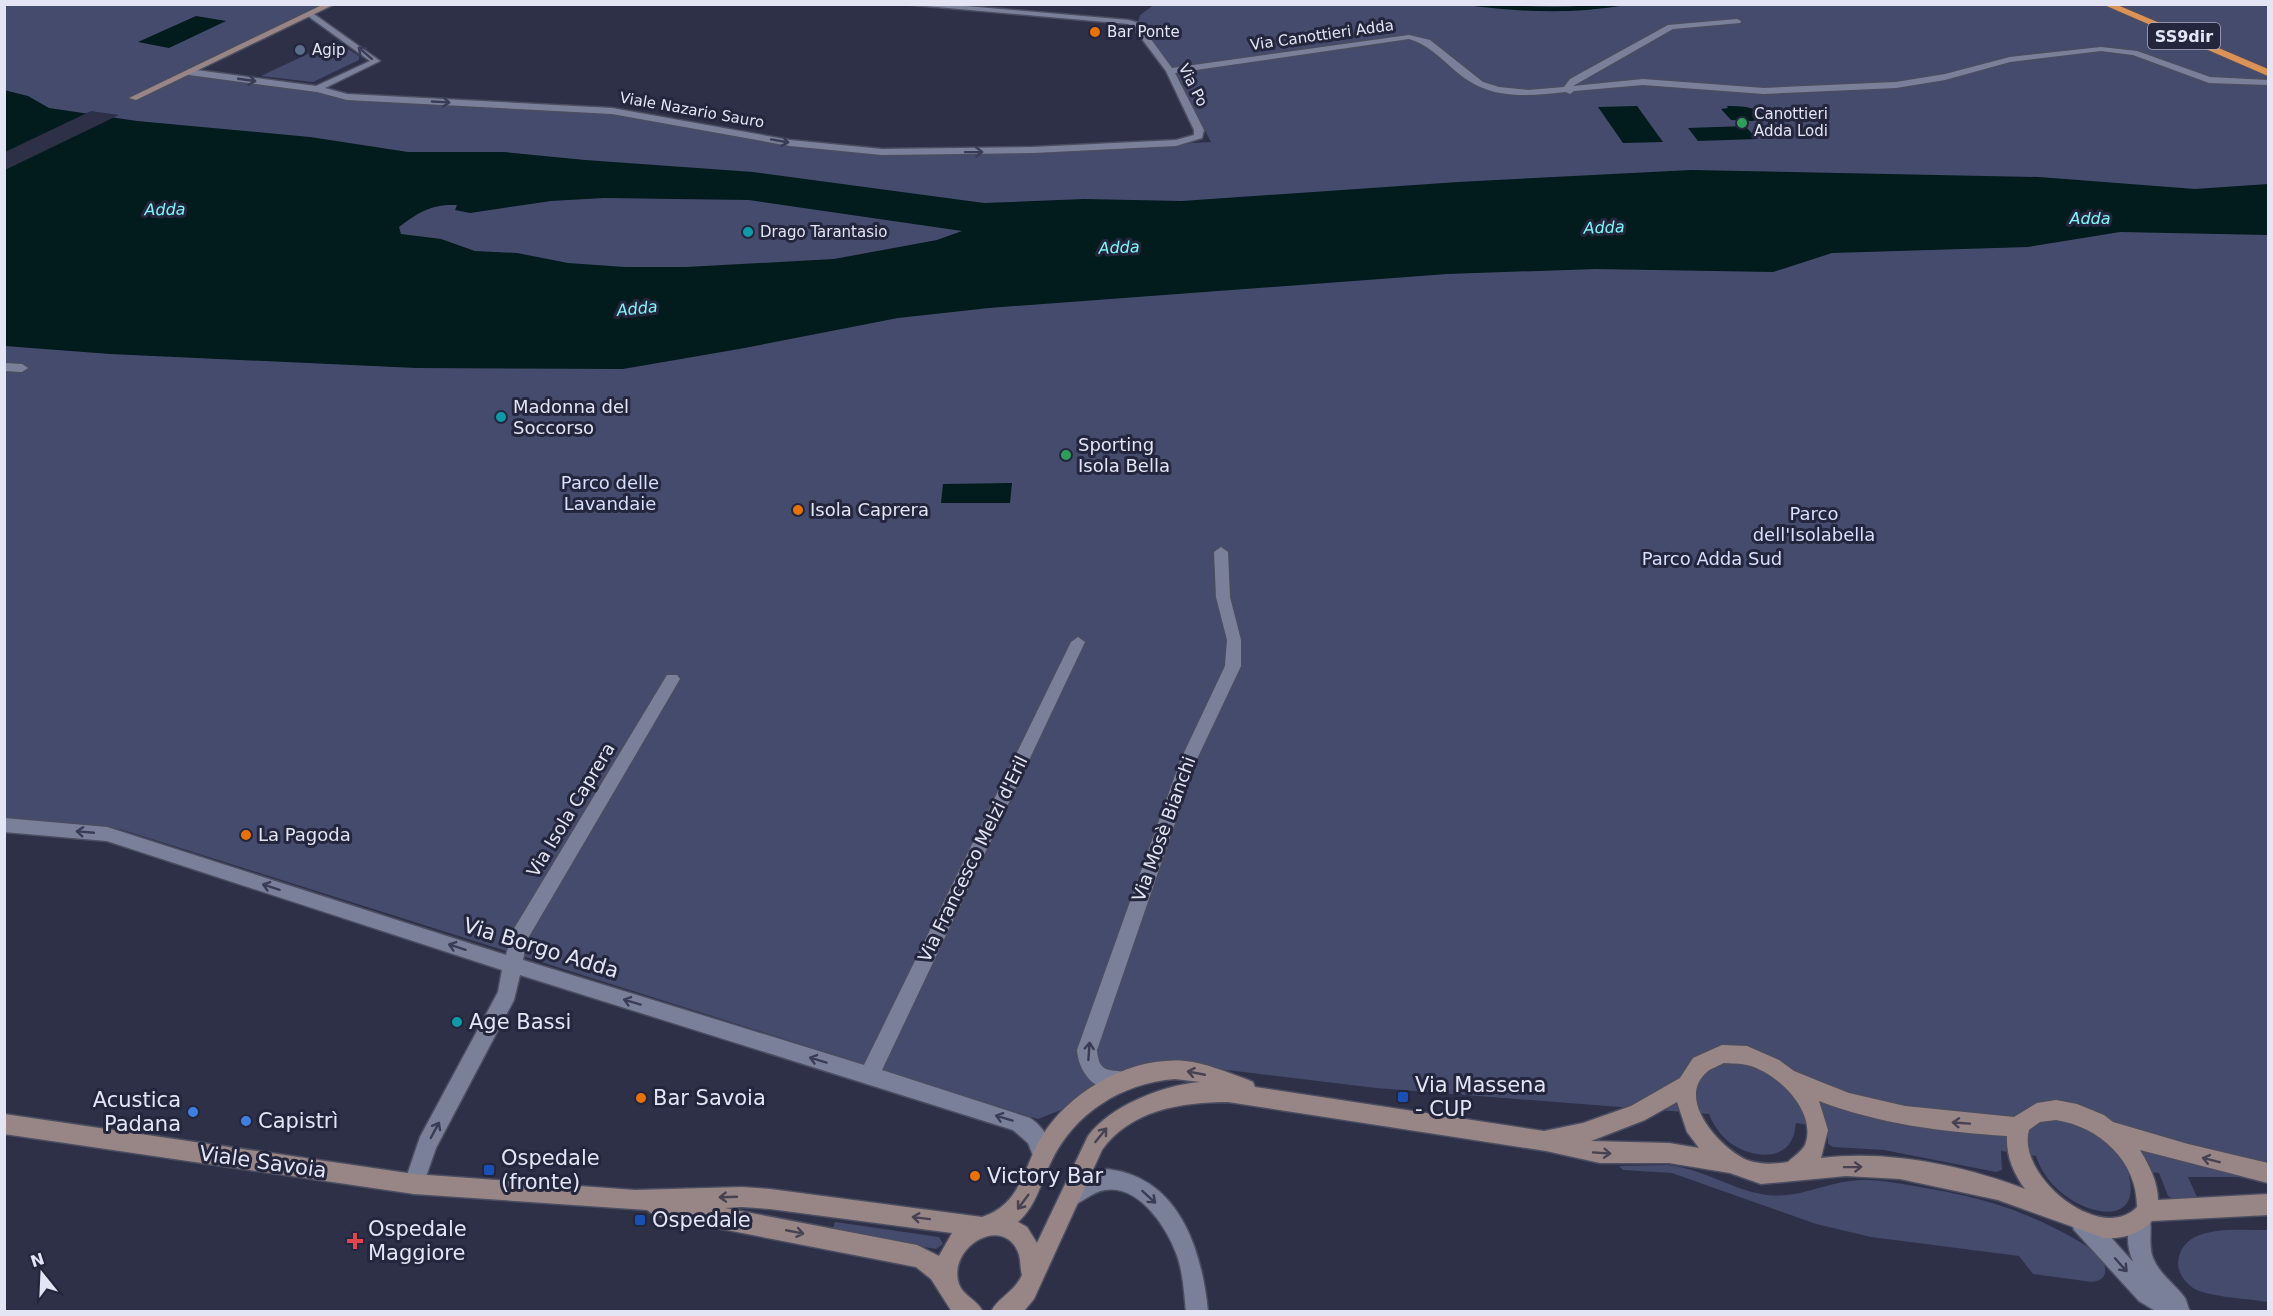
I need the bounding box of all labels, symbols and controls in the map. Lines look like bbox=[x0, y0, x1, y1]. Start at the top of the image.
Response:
street label: Via Canottieri Adda bbox=[1249, 16, 1395, 54]
place label: Bar Ponte bbox=[1107, 23, 1180, 41]
road number: SS9dir bbox=[2148, 23, 2220, 49]
marker: Bar Ponte bbox=[1088, 25, 1102, 39]
place label: Agip bbox=[312, 41, 345, 59]
marker: Agip bbox=[293, 43, 307, 57]
one-way arrow bbox=[358, 46, 373, 60]
street label: Via Po bbox=[1175, 61, 1211, 109]
one-way arrow bbox=[237, 74, 257, 85]
street label: Viale Nazario Sauro bbox=[618, 88, 766, 132]
one-way arrow bbox=[430, 97, 450, 108]
place label: Canottieri Adda Lodi bbox=[1754, 105, 1828, 140]
marker: Canottieri Adda Lodi bbox=[1735, 116, 1749, 130]
one-way arrow bbox=[769, 136, 789, 147]
one-way arrow bbox=[964, 146, 984, 158]
water label: Adda bbox=[143, 200, 186, 219]
water label: Adda bbox=[2068, 209, 2111, 228]
water label: Adda bbox=[1582, 217, 1625, 238]
place label: Drago Tarantasio bbox=[760, 223, 887, 241]
marker: Drago Tarantasio bbox=[741, 225, 755, 239]
water label: Adda bbox=[1097, 237, 1140, 258]
water label: Adda bbox=[615, 297, 658, 320]
place label: Madonna del Soccorso bbox=[513, 396, 629, 438]
marker: Madonna del Soccorso bbox=[494, 410, 508, 424]
place label: Sporting Isola Bella bbox=[1078, 434, 1170, 476]
marker: Sporting Isola Bella bbox=[1059, 448, 1073, 462]
park label: Parco delle Lavandaie bbox=[561, 472, 659, 514]
place label: Isola Caprera bbox=[810, 499, 929, 520]
marker: Isola Caprera bbox=[791, 503, 805, 517]
park label: Parco dell'Isolabella bbox=[1753, 503, 1875, 545]
park label: Parco Adda Sud bbox=[1642, 548, 1782, 569]
street label: Via Isola Caprera bbox=[522, 739, 619, 881]
street label: Via Francesco Melzi d'Eril bbox=[913, 752, 1032, 965]
street label: Via Mosè Bianchi bbox=[1128, 754, 1199, 904]
place label: La Pagoda bbox=[258, 824, 351, 845]
one-way arrow bbox=[76, 826, 95, 837]
marker: La Pagoda bbox=[239, 828, 253, 842]
one-way arrow bbox=[262, 881, 281, 892]
street label: Via Borgo Adda bbox=[460, 913, 622, 983]
one-way arrow bbox=[448, 941, 467, 952]
one-way arrow bbox=[623, 996, 642, 1007]
place label: Age Bassi bbox=[469, 1010, 571, 1034]
marker: Age Bassi bbox=[450, 1015, 464, 1029]
one-way arrow bbox=[1083, 1042, 1094, 1062]
one-way arrow bbox=[809, 1054, 828, 1065]
one-way arrow bbox=[1187, 1067, 1206, 1078]
place label: Via Massena - CUP bbox=[1415, 1073, 1546, 1121]
place label: Bar Savoia bbox=[653, 1086, 766, 1110]
place label: Acustica Padana bbox=[93, 1088, 181, 1136]
marker: Via Massena - CUP bbox=[1396, 1090, 1410, 1104]
marker: Bar Savoia bbox=[634, 1091, 648, 1105]
marker: Acustica Padana bbox=[186, 1105, 200, 1119]
place label: Capistrì bbox=[258, 1109, 338, 1133]
one-way arrow bbox=[995, 1112, 1014, 1123]
marker: Capistrì bbox=[239, 1114, 253, 1128]
one-way arrow bbox=[1952, 1118, 1972, 1129]
one-way arrow bbox=[430, 1121, 441, 1139]
one-way arrow bbox=[1095, 1127, 1108, 1143]
street label: Viale Savoia bbox=[198, 1141, 328, 1183]
place label: Ospedale (fronte) bbox=[501, 1146, 600, 1194]
one-way arrow bbox=[1591, 1148, 1611, 1159]
one-way arrow bbox=[2202, 1153, 2221, 1165]
one-way arrow bbox=[1842, 1161, 1862, 1173]
marker: Ospedale (fronte) bbox=[482, 1163, 496, 1177]
place label: Victory Bar bbox=[987, 1164, 1103, 1188]
marker: Victory Bar bbox=[968, 1169, 982, 1183]
one-way arrow bbox=[1142, 1190, 1157, 1204]
one-way arrow bbox=[718, 1192, 738, 1203]
one-way arrow bbox=[1016, 1193, 1029, 1209]
place label: Ospedale bbox=[652, 1208, 751, 1232]
marker: Ospedale bbox=[633, 1213, 647, 1227]
one-way arrow bbox=[912, 1213, 932, 1224]
place label: Ospedale Maggiore bbox=[368, 1217, 467, 1265]
one-way arrow bbox=[785, 1227, 805, 1238]
marker: Ospedale Maggiore bbox=[346, 1232, 364, 1250]
north arrow bbox=[12, 1244, 72, 1304]
text: N bbox=[28, 1249, 47, 1271]
one-way arrow bbox=[2114, 1258, 2128, 1273]

